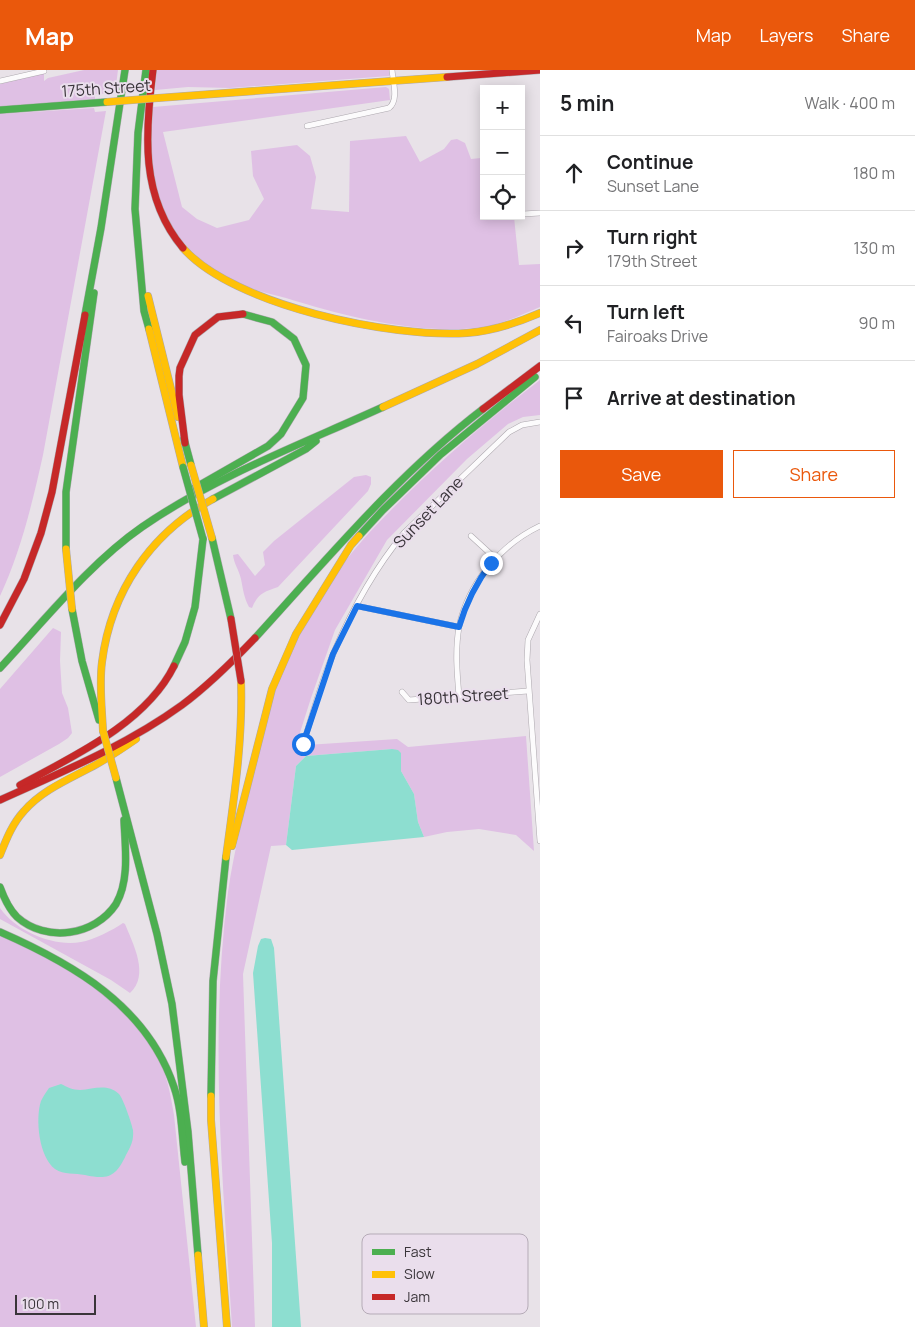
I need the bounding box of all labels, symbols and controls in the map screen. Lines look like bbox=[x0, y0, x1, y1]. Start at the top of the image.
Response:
text: Map bbox=[25, 19, 74, 52]
text: Map bbox=[696, 23, 731, 47]
text: Layers bbox=[759, 23, 813, 47]
text: Share bbox=[841, 23, 890, 47]
street label: 175th Street bbox=[61, 74, 151, 102]
map controls bbox=[480, 85, 525, 220]
button: + bbox=[480, 85, 525, 130]
text: 5 min bbox=[560, 89, 614, 117]
text: Walk · 400 m bbox=[804, 92, 895, 114]
button: − bbox=[480, 130, 525, 175]
text: Continue bbox=[607, 149, 693, 175]
icon: ahead bbox=[560, 159, 588, 187]
text: 180 m bbox=[853, 162, 895, 184]
button: locate bbox=[480, 175, 525, 220]
text: Sunset Lane bbox=[607, 175, 699, 197]
text: Turn right bbox=[607, 224, 697, 250]
icon: right bbox=[560, 234, 588, 262]
text: 130 m bbox=[853, 237, 895, 259]
text: 179th Street bbox=[607, 250, 697, 272]
text: Turn left bbox=[607, 299, 685, 325]
icon: left bbox=[560, 309, 588, 337]
text: 90 m bbox=[859, 312, 895, 334]
text: Fairoaks Drive bbox=[607, 325, 708, 347]
icon: arrive bbox=[560, 384, 588, 412]
text: Arrive at destination bbox=[607, 385, 796, 411]
button: Save bbox=[560, 450, 723, 498]
button: Share bbox=[733, 450, 895, 498]
street label: Sunset Lane bbox=[388, 471, 468, 553]
route end bbox=[480, 552, 503, 575]
street label: 180th Street bbox=[417, 682, 509, 710]
route start bbox=[292, 733, 315, 756]
legend bbox=[362, 1234, 528, 1314]
text: Fast bbox=[404, 1242, 432, 1261]
text: Slow bbox=[404, 1264, 435, 1283]
text: Jam bbox=[404, 1287, 430, 1306]
scale bar bbox=[15, 1292, 96, 1315]
text: 100 m bbox=[22, 1294, 59, 1313]

